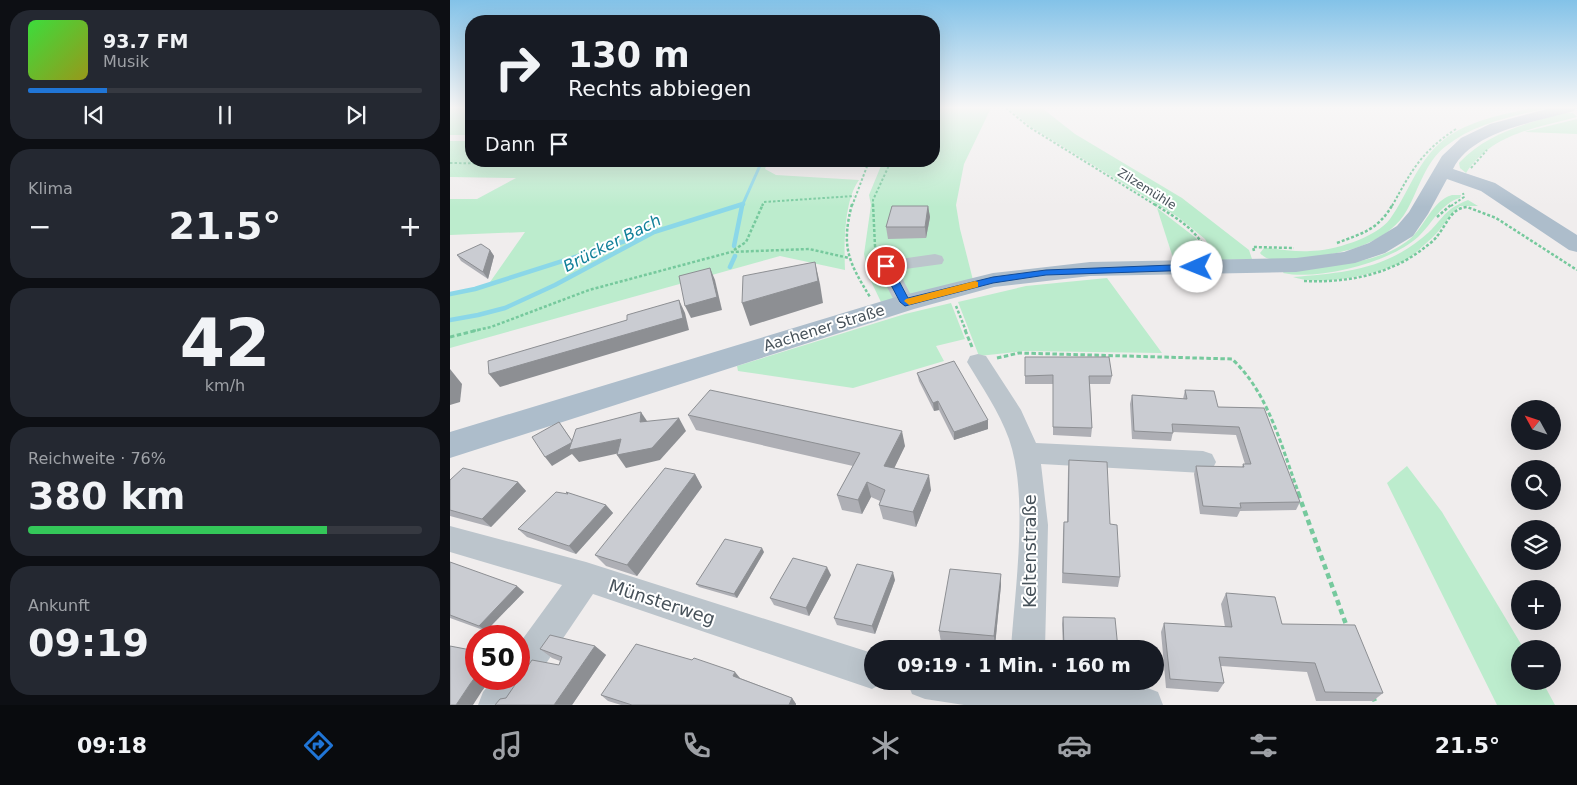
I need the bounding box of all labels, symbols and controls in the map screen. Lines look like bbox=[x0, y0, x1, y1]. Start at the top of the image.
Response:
text: 93.7 FM bbox=[103, 30, 188, 52]
icon: right bbox=[485, 35, 550, 100]
text: 130 m bbox=[568, 35, 690, 75]
text: Musik bbox=[103, 52, 149, 71]
text: Rechts abbiegen bbox=[568, 76, 751, 101]
icon: previous bbox=[80, 101, 108, 129]
icon: pause bbox=[211, 101, 239, 129]
icon: next bbox=[342, 101, 370, 129]
icon: arrive bbox=[545, 130, 573, 158]
text: Dann bbox=[485, 133, 535, 155]
street label: Zilzemühle bbox=[1115, 166, 1179, 212]
text: Klima bbox=[28, 179, 73, 198]
text: 21.5° bbox=[169, 204, 281, 248]
text: − bbox=[28, 210, 51, 243]
text: + bbox=[399, 210, 422, 243]
water label: Brücker Bach bbox=[560, 210, 664, 276]
position arrow bbox=[1170, 240, 1222, 292]
pin bbox=[865, 245, 907, 287]
icon: arrive bbox=[872, 252, 900, 280]
street label: Aachener Straße bbox=[761, 301, 887, 355]
text: 42 bbox=[180, 306, 270, 381]
text: km/h bbox=[205, 376, 245, 395]
north arrow bbox=[1511, 400, 1561, 450]
map controls bbox=[1511, 400, 1561, 690]
text: Reichweite · 76% bbox=[28, 449, 166, 468]
button: search bbox=[1511, 460, 1561, 510]
text: 380 km bbox=[28, 474, 185, 518]
street label: Keltenstraße bbox=[1019, 494, 1040, 608]
button: layers bbox=[1511, 520, 1561, 570]
street label: Münsterweg bbox=[606, 575, 718, 629]
button: + bbox=[1511, 580, 1561, 630]
text: Ankunft bbox=[28, 596, 90, 615]
text: 09:19 bbox=[28, 621, 149, 665]
speed limit sign: 50 bbox=[465, 625, 530, 690]
button: − bbox=[1511, 640, 1561, 690]
text: 09:19 · 1 Min. · 160 m bbox=[897, 654, 1131, 676]
icon: directions bbox=[301, 728, 336, 763]
icon: music bbox=[490, 728, 525, 763]
icon: phone bbox=[679, 728, 714, 763]
icon: climate bbox=[868, 728, 903, 763]
icon: car bbox=[1057, 728, 1092, 763]
icon: filters bbox=[1246, 728, 1281, 763]
text: 09:18 bbox=[77, 733, 147, 758]
text: 21.5° bbox=[1435, 733, 1500, 758]

